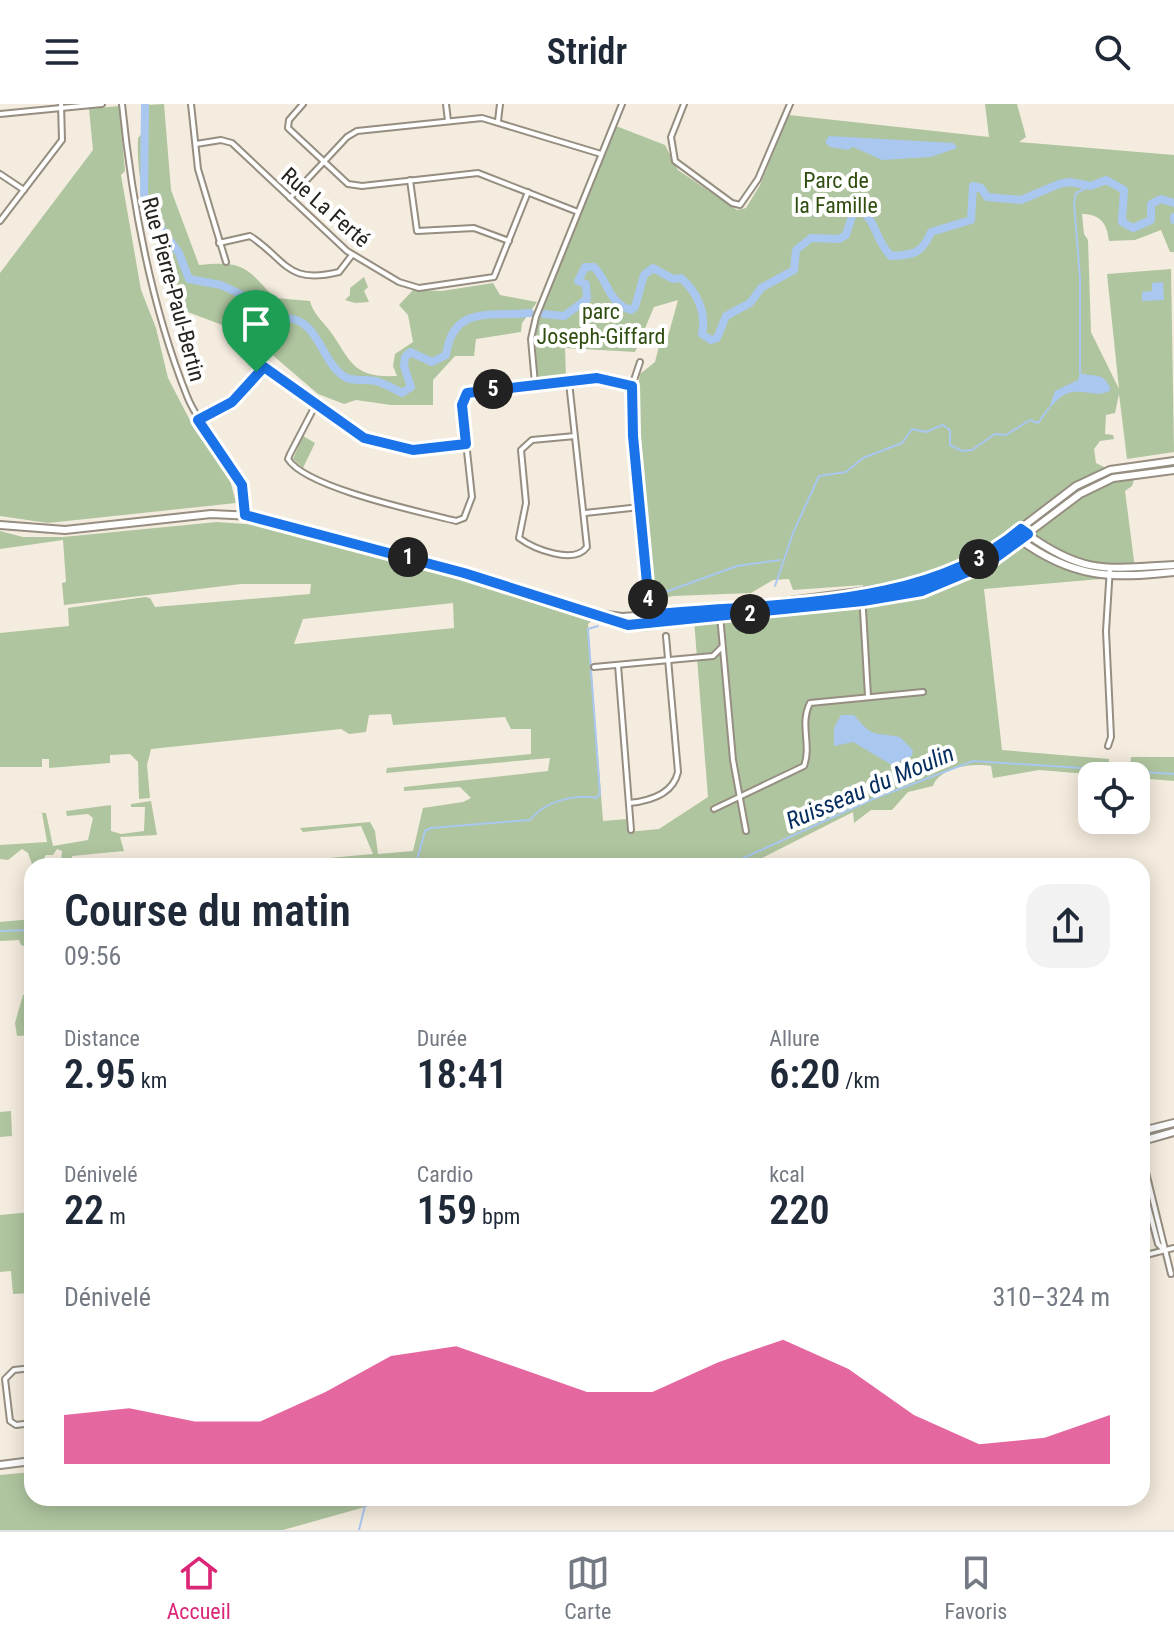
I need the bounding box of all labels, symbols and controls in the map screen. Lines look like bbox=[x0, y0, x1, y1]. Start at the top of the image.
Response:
icon: menu bbox=[40, 30, 84, 74]
icon: search bbox=[1090, 30, 1134, 74]
text: Stridr bbox=[547, 31, 627, 73]
street label: Rue La Ferté bbox=[277, 162, 375, 252]
park label: Parc de la Famille bbox=[794, 168, 878, 218]
street label: Rue Pierre-Paul-Bertin bbox=[137, 194, 210, 384]
pin bbox=[222, 290, 290, 372]
park label: parc Joseph-Giffard bbox=[537, 299, 665, 349]
icon: arrive bbox=[234, 302, 278, 346]
pin: 5 bbox=[473, 369, 513, 409]
text: 5 bbox=[487, 376, 499, 401]
pin: 1 bbox=[388, 537, 428, 577]
pin: 3 bbox=[959, 539, 999, 579]
text: 1 bbox=[402, 544, 414, 569]
text: 3 bbox=[973, 546, 985, 571]
pin: 4 bbox=[628, 579, 668, 619]
text: 4 bbox=[642, 586, 654, 611]
pin: 2 bbox=[730, 594, 770, 634]
text: 2 bbox=[744, 601, 756, 626]
water label: Ruisseau du Moulin bbox=[782, 739, 958, 835]
map controls bbox=[1078, 762, 1150, 834]
button: locate bbox=[1078, 762, 1150, 834]
button: share bbox=[1026, 884, 1110, 968]
text: Course du matin bbox=[64, 885, 351, 937]
text: 09:56 bbox=[64, 941, 121, 971]
text: Distance bbox=[64, 1026, 140, 1051]
text: Durée bbox=[417, 1026, 467, 1051]
text: Allure bbox=[769, 1026, 820, 1051]
text: 2.95 bbox=[64, 1051, 136, 1098]
text: 18:41 bbox=[417, 1051, 508, 1098]
text: 6:20 bbox=[769, 1051, 840, 1098]
text: km bbox=[136, 1068, 167, 1093]
text: /km bbox=[840, 1068, 880, 1093]
text: Dénivelé bbox=[64, 1162, 138, 1187]
text: Cardio bbox=[417, 1162, 473, 1187]
text: kcal bbox=[769, 1162, 805, 1187]
text: 22 bbox=[64, 1187, 104, 1234]
text: 159 bbox=[417, 1187, 477, 1234]
text: 220 bbox=[769, 1187, 830, 1234]
text: m bbox=[104, 1204, 126, 1229]
text: bpm bbox=[477, 1204, 520, 1229]
text: Dénivelé bbox=[64, 1282, 151, 1312]
text: 310–324 m bbox=[993, 1282, 1110, 1312]
tab: Accueil bbox=[167, 1551, 231, 1624]
tab: Carte bbox=[564, 1551, 611, 1624]
tab: Favoris bbox=[945, 1551, 1007, 1624]

